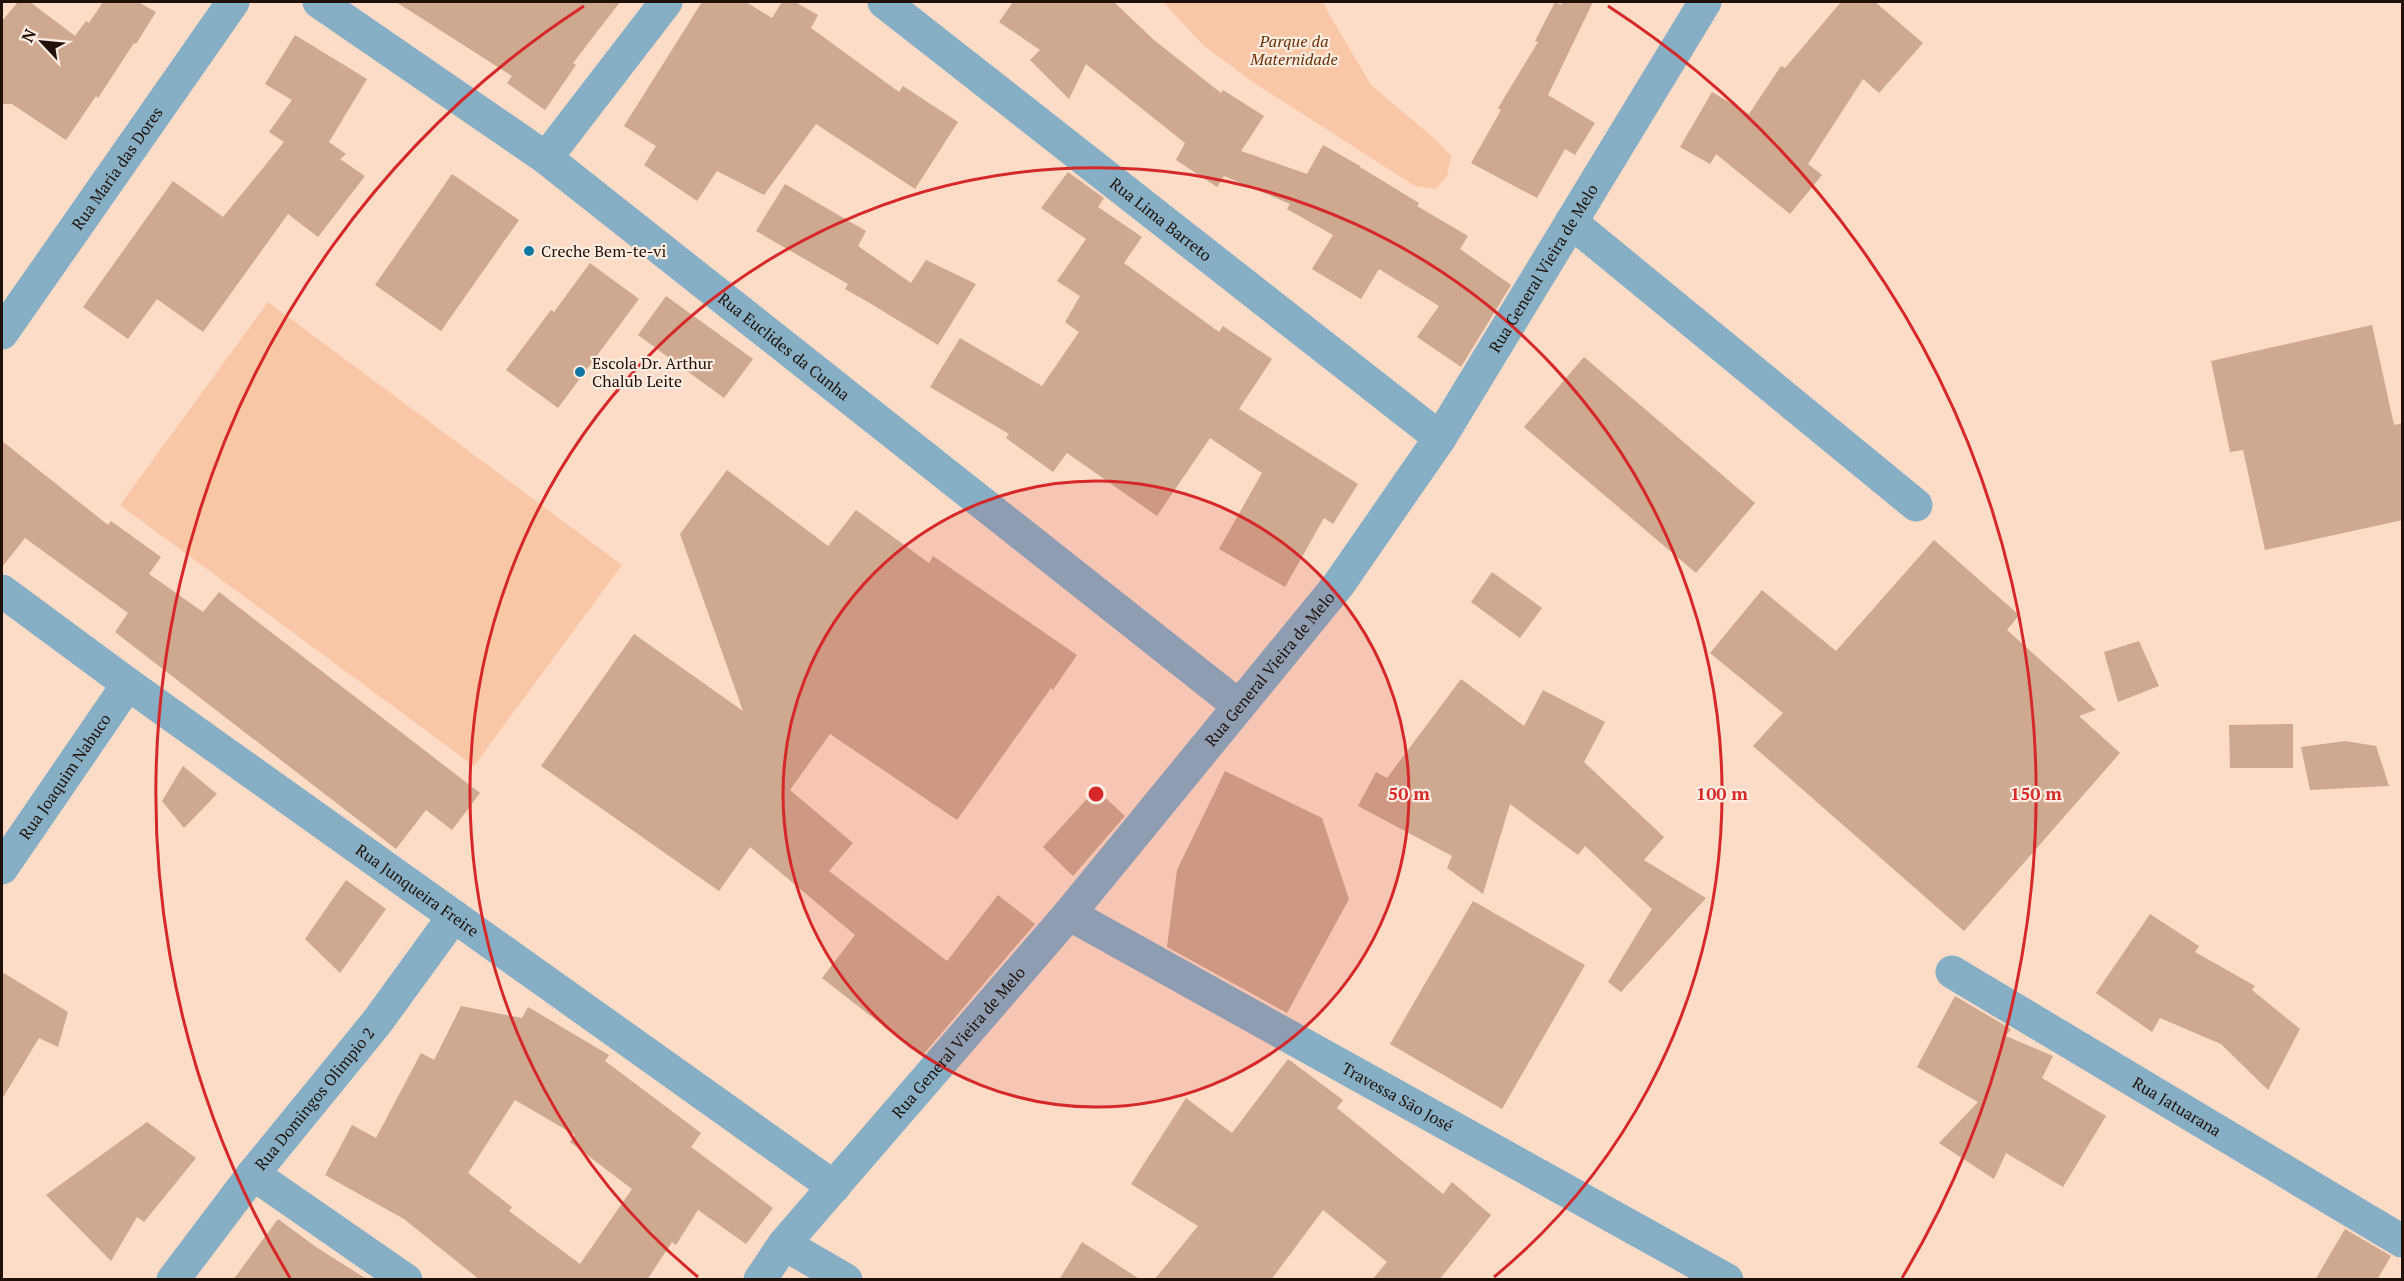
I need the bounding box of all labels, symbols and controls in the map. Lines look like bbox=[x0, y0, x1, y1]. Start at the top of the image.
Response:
north arrow bbox=[12, 12, 72, 72]
text: N bbox=[16, 25, 41, 46]
park label: Parque da Maternidade bbox=[1249, 30, 1338, 70]
street label: Rua Maria das Dores bbox=[66, 102, 168, 234]
street label: Rua Lima Barreto bbox=[1105, 172, 1217, 266]
street label: Rua General Vieira de Melo bbox=[1484, 179, 1603, 357]
place label: Creche Bem-te-vi bbox=[541, 240, 666, 262]
marker: Creche Bem-te-vi bbox=[522, 244, 536, 258]
street label: Rua Euclides da Cunha bbox=[714, 287, 855, 405]
place label: Escola Dr. Arthur Chalub Leite bbox=[592, 352, 714, 392]
marker: Escola Dr. Arthur Chalub Leite bbox=[573, 365, 587, 379]
street label: Rua General Vieira de Melo bbox=[1200, 587, 1340, 751]
street label: Rua Joaquim Nabuco bbox=[14, 709, 116, 844]
text: 50 m bbox=[1388, 781, 1430, 805]
text: 100 m bbox=[1696, 781, 1748, 805]
text: 150 m bbox=[2010, 781, 2062, 805]
centre of rings bbox=[1086, 784, 1106, 804]
street label: Rua Junqueira Freire bbox=[351, 839, 483, 942]
street label: Rua General Vieira de Melo bbox=[887, 961, 1030, 1123]
street label: Rua Domingos Olimpio 2 bbox=[250, 1023, 379, 1175]
street label: Travessa São José bbox=[1338, 1057, 1457, 1137]
street label: Rua Jatuarana bbox=[2128, 1071, 2225, 1142]

